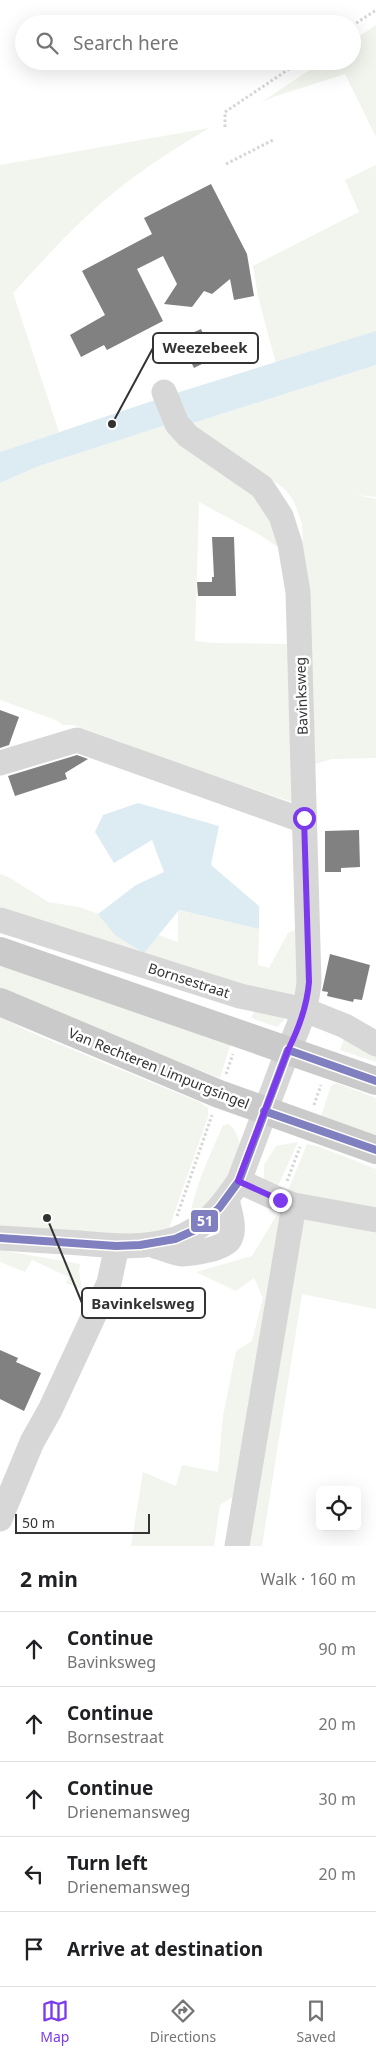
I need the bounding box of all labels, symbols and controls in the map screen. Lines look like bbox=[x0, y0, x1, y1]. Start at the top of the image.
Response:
search box bbox=[15, 15, 361, 70]
icon: search bbox=[33, 29, 61, 57]
text: Search here bbox=[73, 30, 179, 56]
callout: Weezebeek bbox=[153, 333, 258, 363]
text: Weezebeek bbox=[162, 337, 248, 357]
street label: Bavinksweg bbox=[290, 657, 312, 735]
route start bbox=[293, 807, 316, 830]
street label: Bornsestraat bbox=[146, 958, 232, 1002]
street label: Van Rechteren Limpurgsingel bbox=[66, 1023, 252, 1113]
route end bbox=[269, 1189, 292, 1212]
line badge: 51 bbox=[190, 1209, 219, 1233]
text: 51 bbox=[197, 1211, 213, 1230]
callout: Bavinkelsweg bbox=[82, 1288, 205, 1318]
text: Bavinkelsweg bbox=[91, 1293, 195, 1313]
map controls bbox=[316, 1486, 361, 1531]
button: locate bbox=[316, 1486, 361, 1531]
scale bar bbox=[15, 1511, 150, 1534]
text: 50 m bbox=[22, 1513, 55, 1532]
text: 2 min bbox=[20, 1565, 78, 1593]
text: Walk · 160 m bbox=[261, 1568, 356, 1590]
text: Continue bbox=[67, 1625, 153, 1651]
icon: ahead bbox=[20, 1635, 48, 1663]
text: 90 m bbox=[319, 1638, 356, 1660]
text: Bavinksweg bbox=[67, 1651, 156, 1673]
text: Continue bbox=[67, 1700, 153, 1726]
icon: ahead bbox=[20, 1710, 48, 1738]
text: 20 m bbox=[319, 1713, 356, 1735]
text: Bornsestraat bbox=[67, 1726, 164, 1748]
text: Continue bbox=[67, 1775, 153, 1801]
icon: ahead bbox=[20, 1785, 48, 1813]
text: 30 m bbox=[319, 1788, 356, 1810]
text: Drienemansweg bbox=[67, 1801, 190, 1823]
text: Turn left bbox=[67, 1850, 148, 1876]
icon: left bbox=[20, 1860, 48, 1888]
text: 20 m bbox=[319, 1863, 356, 1885]
text: Drienemansweg bbox=[67, 1876, 190, 1898]
icon: arrive bbox=[20, 1935, 48, 1963]
text: Arrive at destination bbox=[67, 1936, 263, 1962]
tab: Map bbox=[40, 1997, 69, 2046]
tab: Directions bbox=[150, 1997, 216, 2046]
tab: Saved bbox=[297, 1997, 336, 2046]

